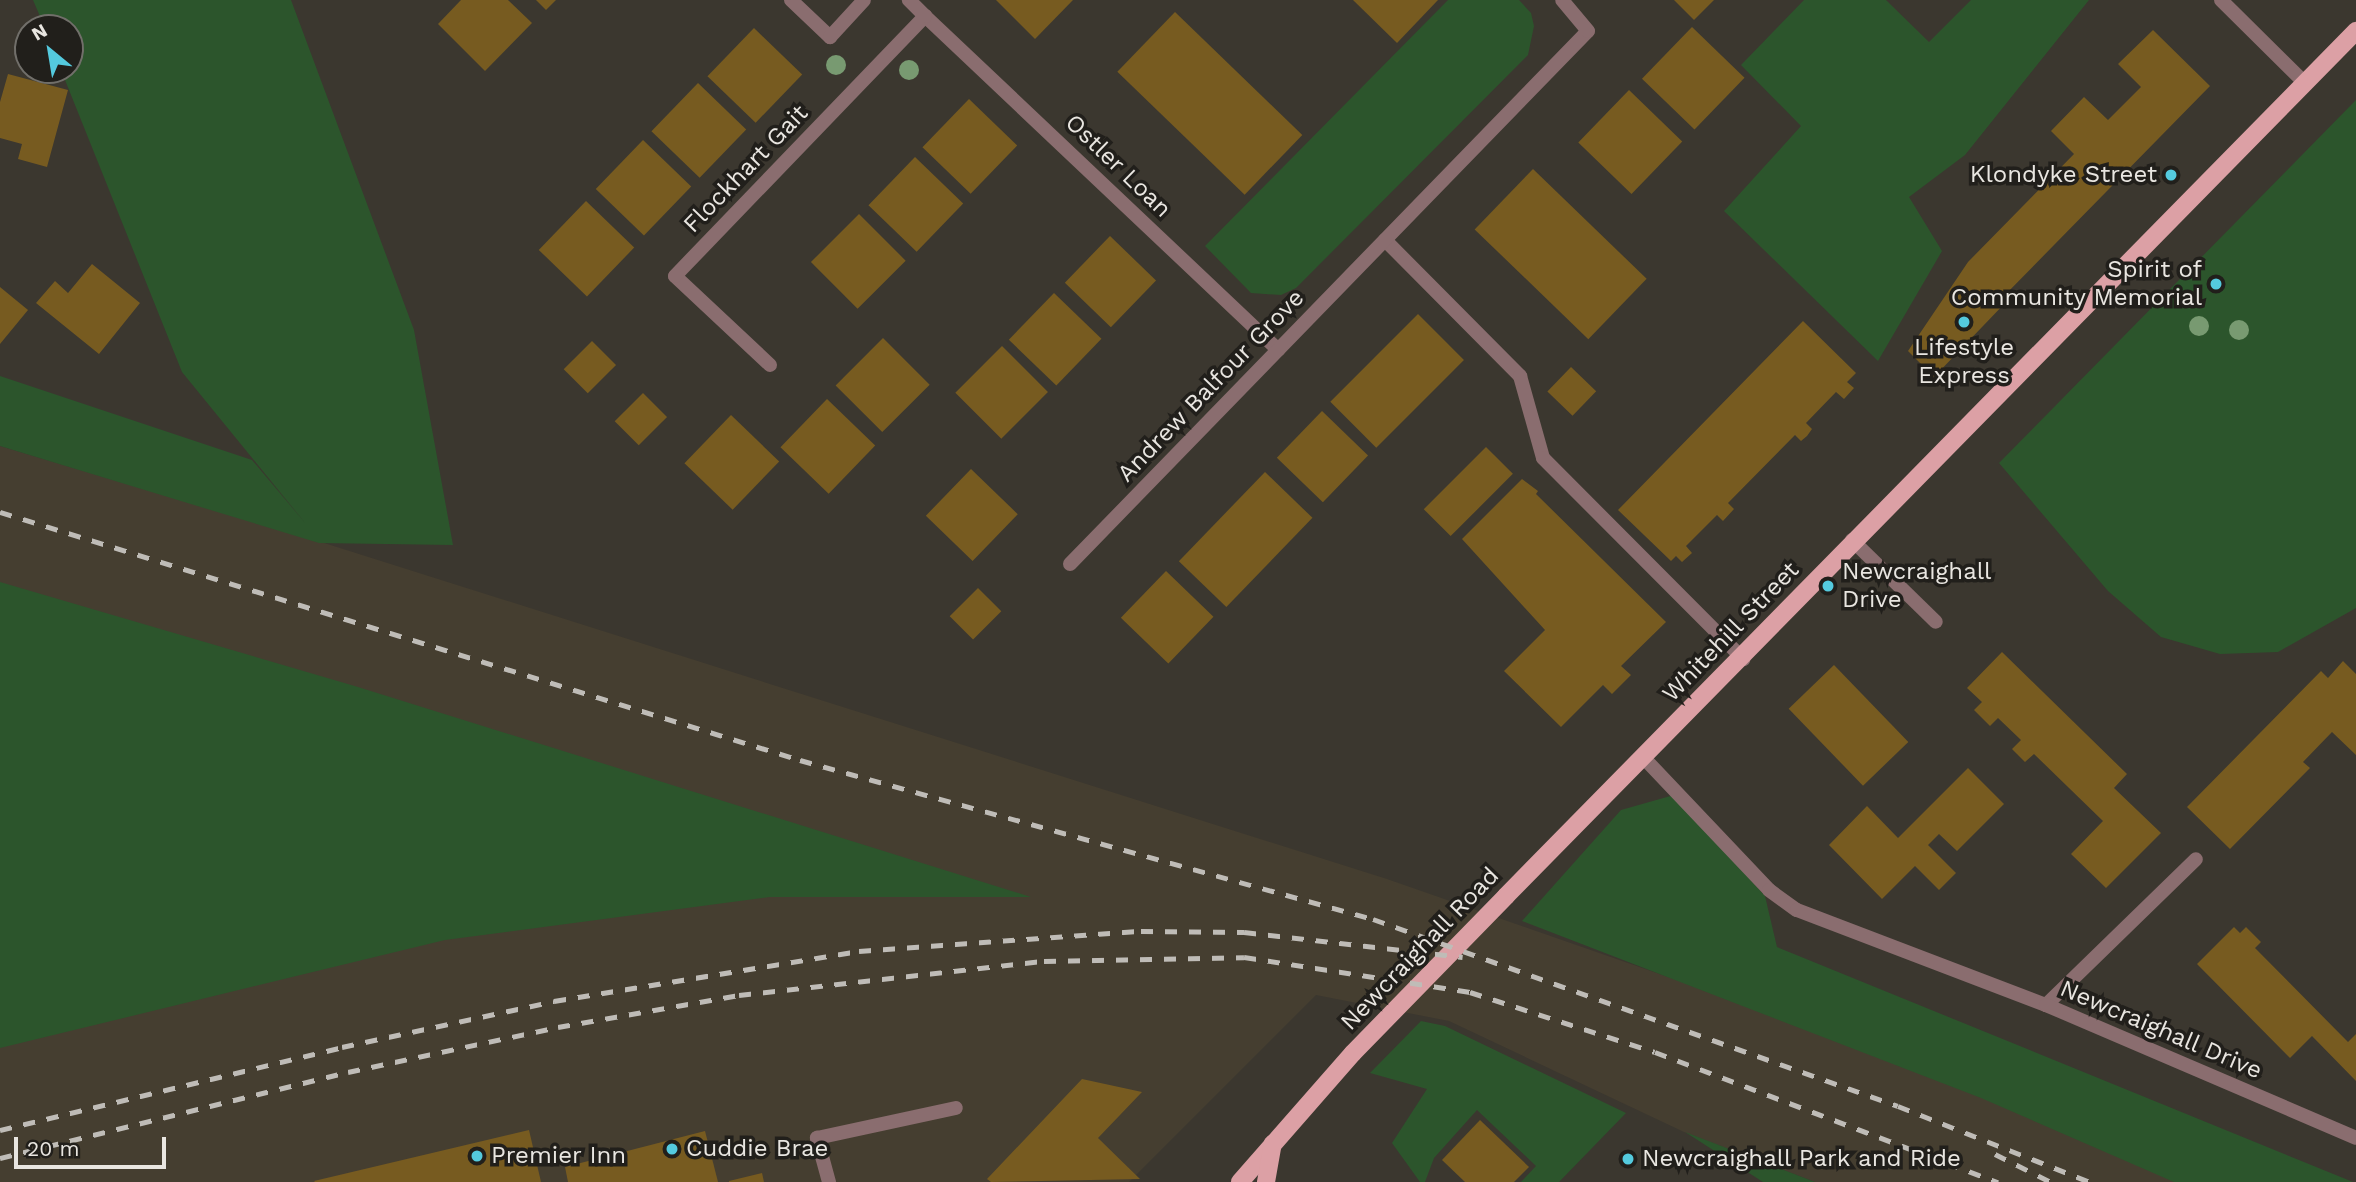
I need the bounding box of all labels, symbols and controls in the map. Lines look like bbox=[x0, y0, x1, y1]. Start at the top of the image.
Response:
north arrow bbox=[14, 14, 84, 84]
text: N bbox=[27, 19, 51, 46]
street label: Flockhart Gait bbox=[678, 99, 814, 239]
street label: Ostler Loan bbox=[1059, 108, 1177, 224]
place label: Klondyke Street bbox=[1970, 161, 2157, 189]
marker: Klondyke Street bbox=[2163, 167, 2179, 183]
place label: Spirit of Community Memorial bbox=[1950, 256, 2202, 312]
marker: Spirit of Community Memorial bbox=[2208, 276, 2224, 292]
street label: Andrew Balfour Grove bbox=[1111, 283, 1311, 489]
marker: Lifestyle Express bbox=[1956, 314, 1972, 330]
place label: Lifestyle Express bbox=[1914, 334, 2014, 390]
street label: Whitehill Street bbox=[1657, 556, 1805, 708]
place label: Newcraighall Drive bbox=[1842, 558, 1991, 614]
marker: Newcraighall Drive bbox=[1820, 578, 1836, 594]
street label: Newcraighall Road bbox=[1335, 861, 1505, 1037]
street label: Newcraighall Drive bbox=[2055, 974, 2267, 1086]
scale bar bbox=[18, 1122, 170, 1166]
place label: Cuddie Brae bbox=[686, 1135, 828, 1163]
text: 20 m bbox=[27, 1136, 79, 1161]
marker: Cuddie Brae bbox=[664, 1141, 680, 1157]
place label: Premier Inn bbox=[491, 1142, 627, 1170]
place label: Newcraighall Park and Ride bbox=[1642, 1145, 1962, 1173]
marker: Premier Inn bbox=[469, 1148, 485, 1164]
marker: Newcraighall Park and Ride bbox=[1620, 1151, 1636, 1167]

